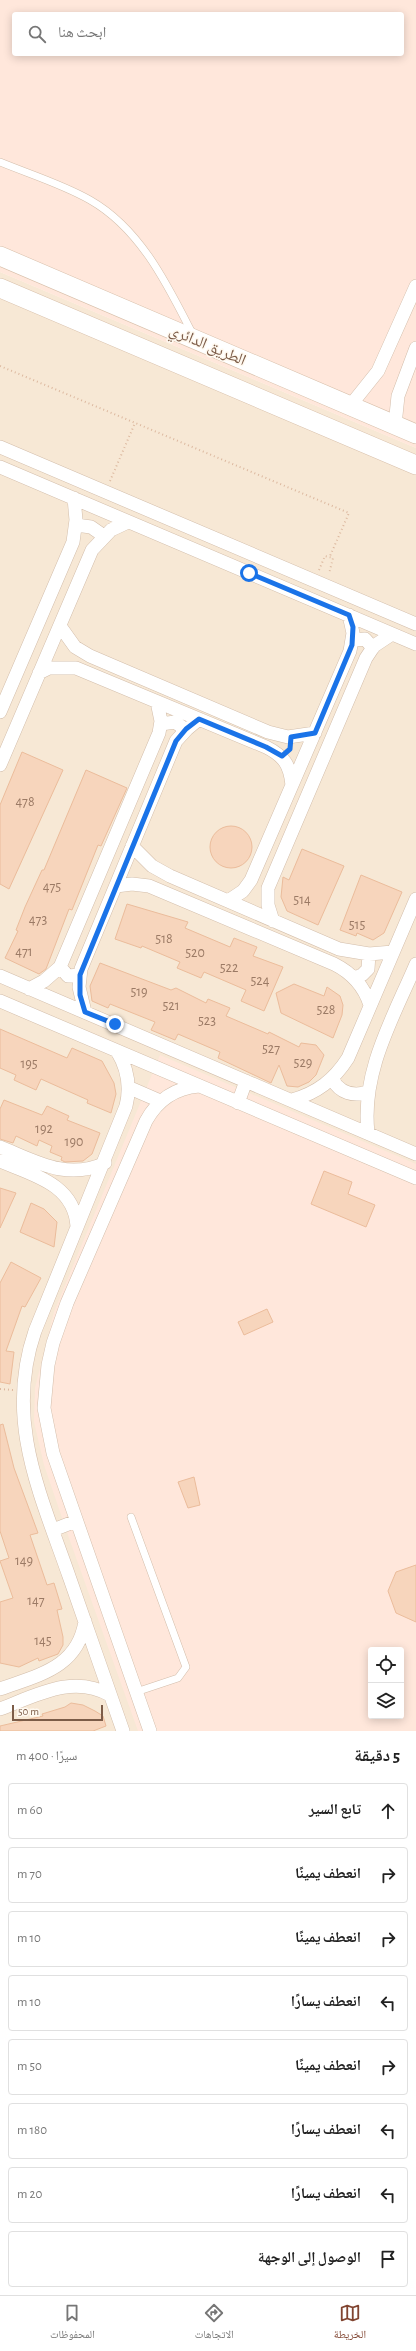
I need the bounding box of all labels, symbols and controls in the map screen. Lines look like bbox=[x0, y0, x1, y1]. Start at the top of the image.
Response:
search box bbox=[12, 12, 404, 56]
icon: search bbox=[26, 23, 48, 45]
text: ابحث هنا bbox=[58, 25, 106, 40]
street label: الطريق الدائري bbox=[165, 322, 248, 372]
route start bbox=[240, 564, 258, 582]
house number: 478 bbox=[15, 795, 35, 809]
house number: 475 bbox=[43, 880, 61, 894]
house number: 514 bbox=[293, 893, 311, 907]
house number: 473 bbox=[29, 913, 47, 927]
house number: 515 bbox=[349, 918, 365, 932]
house number: 518 bbox=[155, 932, 173, 946]
house number: 471 bbox=[15, 945, 33, 959]
house number: 520 bbox=[185, 946, 205, 960]
house number: 522 bbox=[220, 961, 238, 975]
house number: 524 bbox=[251, 974, 270, 988]
house number: 519 bbox=[130, 985, 148, 999]
house number: 521 bbox=[162, 999, 180, 1013]
house number: 528 bbox=[317, 1003, 335, 1017]
house number: 523 bbox=[198, 1014, 216, 1028]
route end bbox=[106, 1015, 124, 1033]
house number: 527 bbox=[262, 1042, 280, 1056]
house number: 529 bbox=[294, 1056, 312, 1070]
house number: 195 bbox=[20, 1057, 38, 1071]
house number: 192 bbox=[35, 1122, 53, 1136]
house number: 190 bbox=[65, 1135, 83, 1149]
house number: 149 bbox=[15, 1554, 33, 1568]
house number: 147 bbox=[27, 1594, 45, 1608]
house number: 145 bbox=[34, 1634, 52, 1648]
map controls bbox=[368, 1647, 404, 1719]
button: locate bbox=[368, 1647, 404, 1683]
button: layers bbox=[368, 1683, 404, 1719]
scale bar bbox=[12, 1703, 103, 1722]
text: 50 m bbox=[18, 1706, 39, 1717]
text: 5 دقيقة bbox=[354, 1747, 400, 1764]
text: سيرًا · 400 m bbox=[16, 1750, 77, 1763]
icon: ahead bbox=[377, 1800, 399, 1822]
text: تابع السير bbox=[309, 1802, 361, 1817]
text: 60 m bbox=[17, 1804, 43, 1817]
icon: right bbox=[377, 1864, 399, 1886]
text: انعطف يمينًا bbox=[295, 1866, 361, 1881]
text: 70 m bbox=[17, 1868, 42, 1881]
icon: right bbox=[377, 1928, 399, 1950]
text: انعطف يمينًا bbox=[295, 1930, 361, 1945]
text: 10 m bbox=[17, 1932, 41, 1945]
icon: left bbox=[377, 1992, 399, 2014]
text: انعطف يسارًا bbox=[291, 1994, 361, 2009]
text: 10 m bbox=[17, 1996, 41, 2009]
icon: right bbox=[377, 2056, 399, 2078]
text: انعطف يمينًا bbox=[295, 2058, 361, 2073]
text: 50 m bbox=[17, 2060, 42, 2073]
icon: left bbox=[377, 2120, 399, 2142]
text: انعطف يسارًا bbox=[291, 2122, 361, 2137]
text: 180 m bbox=[17, 2124, 47, 2137]
icon: left bbox=[377, 2184, 399, 2206]
text: انعطف يسارًا bbox=[291, 2186, 361, 2201]
text: 20 m bbox=[17, 2188, 42, 2201]
icon: arrive bbox=[377, 2248, 399, 2270]
text: الوصول إلى الوجهة bbox=[258, 2250, 361, 2265]
tab: المحفوظات bbox=[50, 2302, 95, 2345]
tab: الاتجاهات bbox=[195, 2302, 234, 2345]
tab: الخريطة bbox=[334, 2302, 366, 2345]

